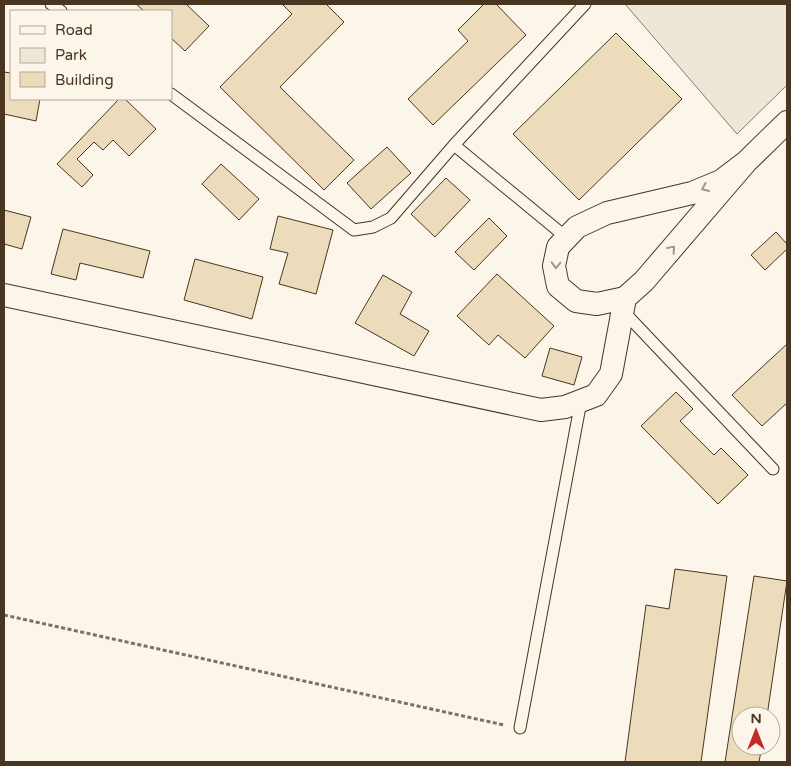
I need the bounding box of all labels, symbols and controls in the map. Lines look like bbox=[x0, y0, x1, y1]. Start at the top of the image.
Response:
legend bbox=[10, 10, 172, 100]
text: Road bbox=[55, 21, 93, 39]
text: Park bbox=[55, 46, 87, 64]
text: Building bbox=[55, 71, 114, 89]
one-way arrow bbox=[701, 181, 710, 192]
one-way arrow bbox=[666, 246, 674, 255]
one-way arrow bbox=[551, 261, 561, 269]
north arrow bbox=[731, 706, 781, 756]
text: N bbox=[750, 710, 762, 727]

